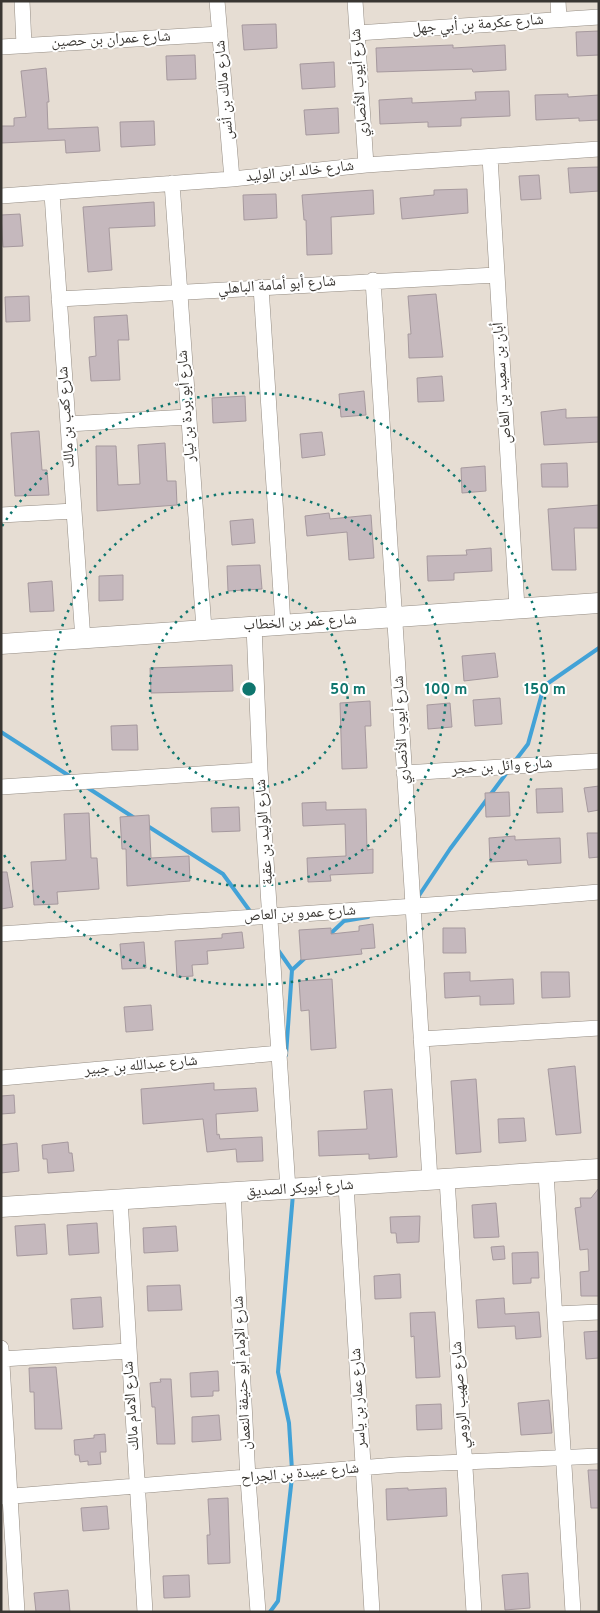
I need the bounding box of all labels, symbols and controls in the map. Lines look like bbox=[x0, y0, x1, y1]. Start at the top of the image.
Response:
street label: شارع عكرمة بن أبي جهل bbox=[412, 10, 545, 40]
street label: شارع عمران بن حصين bbox=[51, 27, 171, 53]
street label: شارع أيوب الأنصاري bbox=[346, 28, 374, 138]
street label: شارع مالك بن أنس bbox=[210, 39, 239, 141]
street label: شارع خالد ابن الوليد bbox=[245, 157, 355, 187]
street label: شارع أبو أمامة الباهلي bbox=[217, 272, 337, 300]
street label: أبان بن سعيد بن العاص bbox=[488, 321, 517, 445]
street label: شارع أبو بردة بن نيار bbox=[173, 349, 200, 464]
street label: شارع كعب بن مالك bbox=[54, 366, 80, 468]
street label: شارع عمر بن الخطاب bbox=[243, 611, 357, 635]
street label: شارع أيوب الأنصاري bbox=[389, 675, 415, 785]
centre of rings bbox=[240, 680, 258, 698]
text: 50 m bbox=[330, 681, 366, 700]
text: 100 m bbox=[425, 681, 467, 700]
text: 150 m bbox=[524, 681, 566, 700]
street label: شارع وائل بن حجر bbox=[450, 754, 553, 780]
street label: شارع الوليد بن عقبة bbox=[252, 778, 278, 886]
street label: شارع عمرو بن العاص bbox=[244, 902, 357, 926]
street label: شارع عبدالله بن جبير bbox=[83, 1052, 199, 1081]
street label: شارع أبوبكر الصديق bbox=[246, 1175, 354, 1202]
street label: شارع الإمام أبو حنيفة النعمان bbox=[229, 1295, 257, 1451]
street label: شارع صهيب الرومي bbox=[448, 1340, 475, 1449]
street label: شارع عمار بن ياسر bbox=[347, 1347, 371, 1450]
street label: شارع الامام مالك bbox=[119, 1360, 145, 1451]
street label: شارع عبيدة بن الجراح bbox=[240, 1459, 360, 1489]

